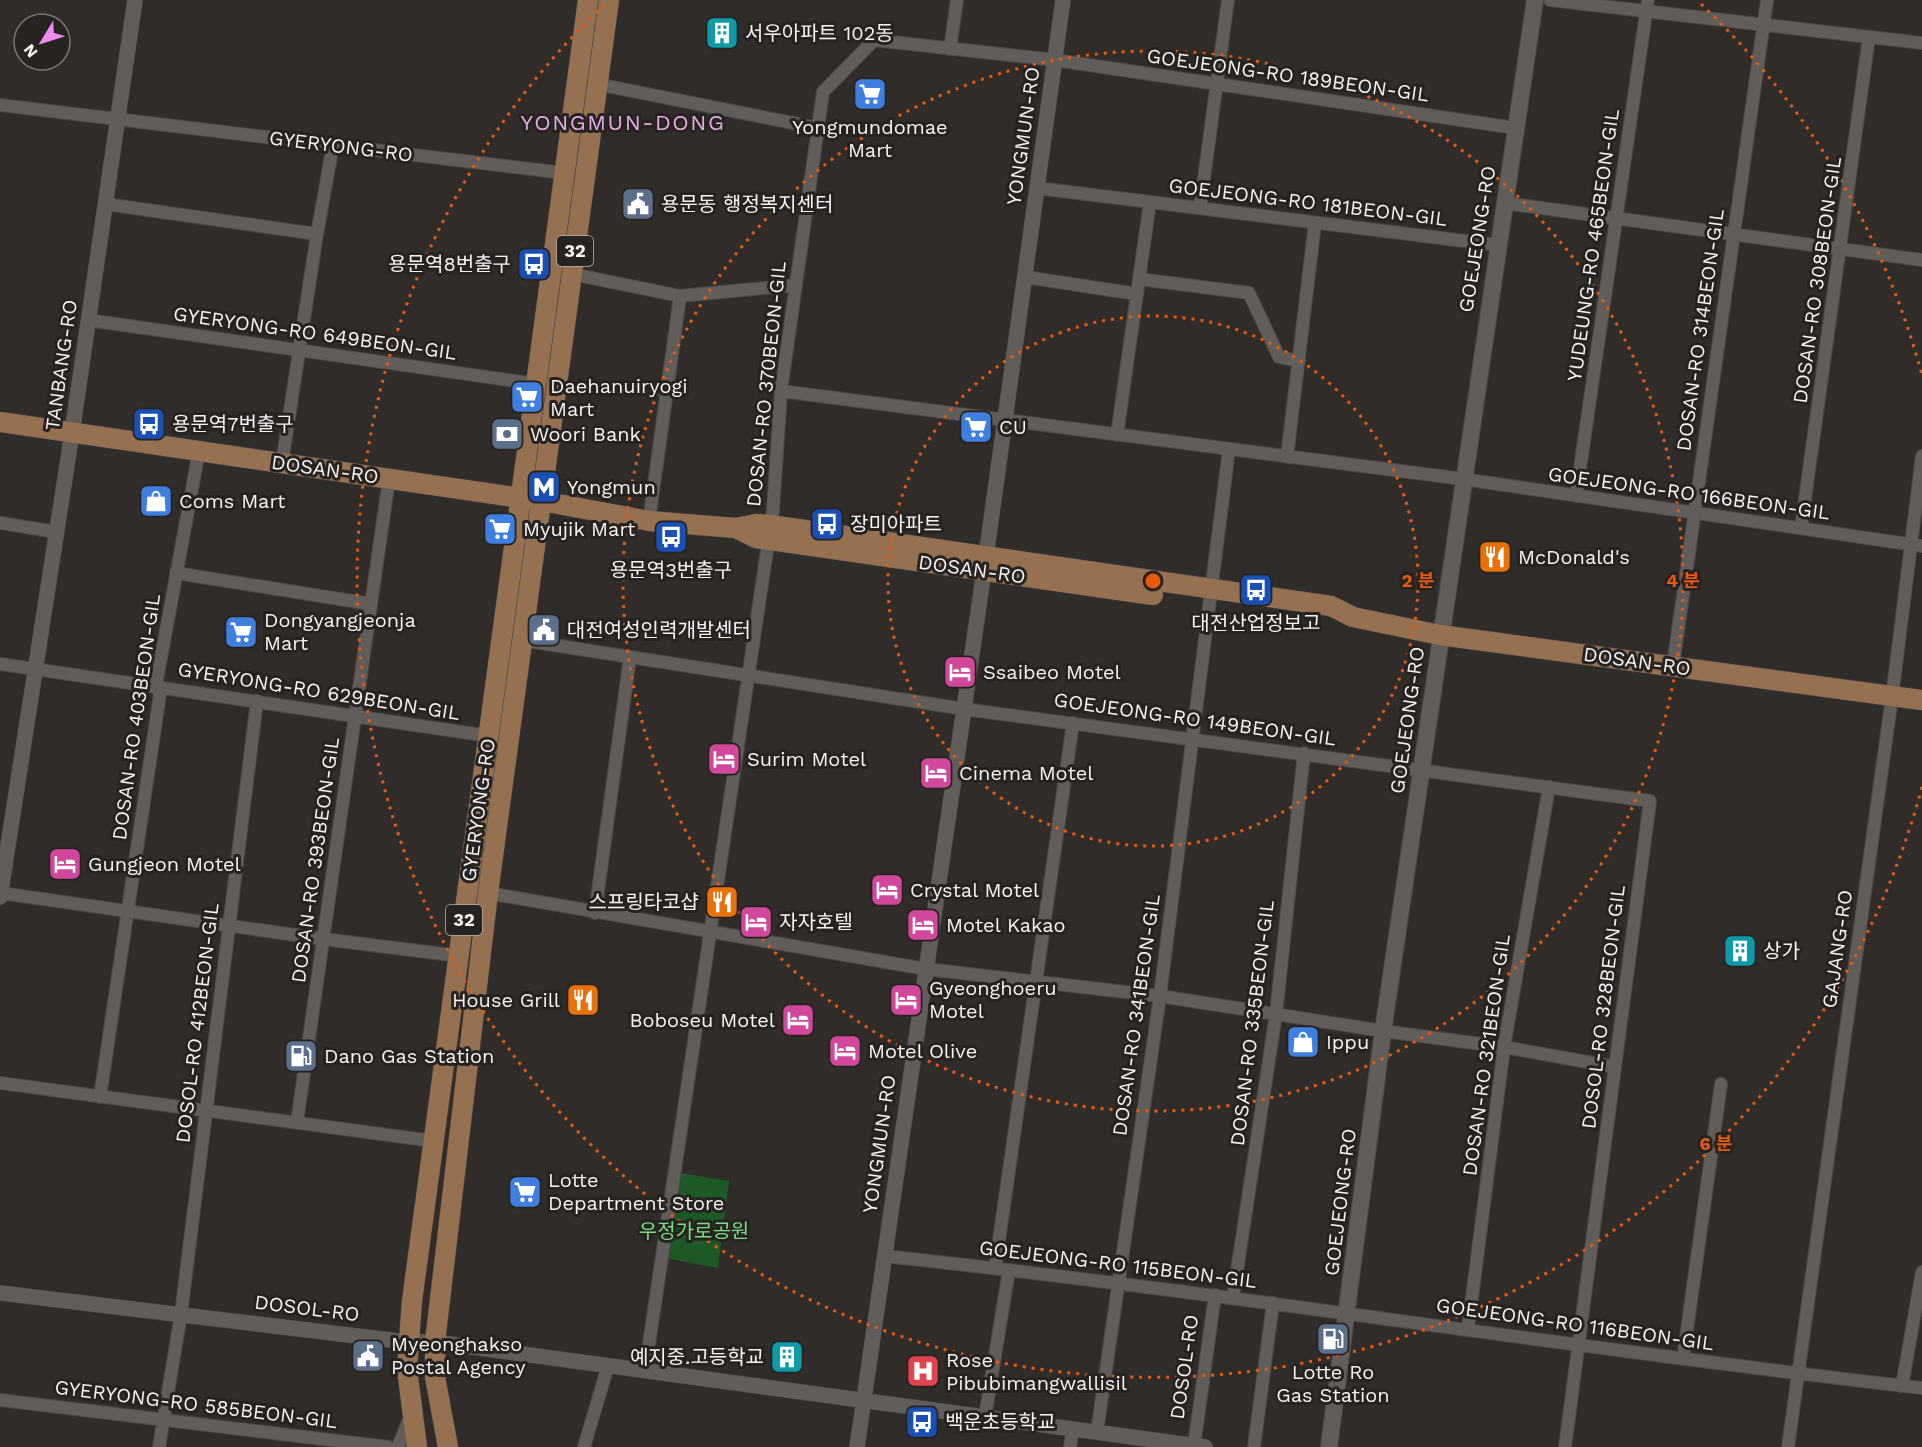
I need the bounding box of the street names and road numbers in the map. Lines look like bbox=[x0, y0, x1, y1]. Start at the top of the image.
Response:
street label: GOEJEONG-RO 189BEON-GIL bbox=[1145, 43, 1431, 107]
street label: YONGMUN-RO bbox=[1001, 65, 1045, 207]
street label: YUDEUNG-RO 465BEON-GIL bbox=[1562, 107, 1624, 383]
street label: GYERYONG-RO bbox=[268, 125, 414, 167]
street label: DOSAN-RO 308BEON-GIL bbox=[1788, 155, 1846, 405]
street label: GOEJEONG-RO bbox=[1454, 164, 1500, 314]
street label: GOEJEONG-RO 181BEON-GIL bbox=[1167, 173, 1449, 231]
street label: DOSAN-RO 314BEON-GIL bbox=[1671, 207, 1729, 453]
road number: 32 bbox=[557, 236, 593, 266]
street label: DOSAN-RO 370BEON-GIL bbox=[741, 260, 791, 508]
street label: TANBANG-RO bbox=[40, 298, 82, 432]
street label: GYERYONG-RO 649BEON-GIL bbox=[172, 301, 458, 365]
street label: DOSAN-RO bbox=[270, 450, 380, 488]
street label: GOEJEONG-RO 166BEON-GIL bbox=[1546, 461, 1832, 525]
street label: DOSAN-RO bbox=[917, 550, 1027, 588]
street label: DOSAN-RO 403BEON-GIL bbox=[107, 592, 165, 842]
street label: DOSAN-RO bbox=[1582, 642, 1692, 680]
street label: GOEJEONG-RO bbox=[1385, 645, 1429, 795]
street label: GYERYONG-RO 629BEON-GIL bbox=[176, 657, 462, 725]
street label: GOEJEONG-RO 149BEON-GIL bbox=[1052, 687, 1338, 751]
street label: DOSAN-RO 393BEON-GIL bbox=[286, 735, 344, 984]
street label: GYERYONG-RO bbox=[456, 737, 500, 883]
street label: DOSOL-RO 328BEON-GIL bbox=[1576, 883, 1630, 1130]
street label: GAJANG-RO bbox=[1817, 888, 1857, 1010]
street label: DOSAN-RO 341BEON-GIL bbox=[1107, 892, 1165, 1138]
street label: DOSAN-RO 335BEON-GIL bbox=[1225, 899, 1279, 1147]
street label: DOSOL-RO 412BEON-GIL bbox=[170, 902, 224, 1144]
road number: 32 bbox=[446, 905, 482, 935]
street label: DOSAN-RO 321BEON-GIL bbox=[1457, 933, 1515, 1177]
street label: YONGMUN-RO bbox=[857, 1073, 901, 1215]
street label: GOEJEONG-RO bbox=[1319, 1127, 1361, 1277]
street label: GOEJEONG-RO 115BEON-GIL bbox=[978, 1235, 1258, 1293]
street label: DOSOL-RO bbox=[253, 1290, 361, 1326]
street label: GOEJEONG-RO 116BEON-GIL bbox=[1435, 1293, 1715, 1355]
street label: DOSOL-RO bbox=[1165, 1313, 1203, 1421]
street label: GYERYONG-RO 585BEON-GIL bbox=[53, 1375, 339, 1433]

